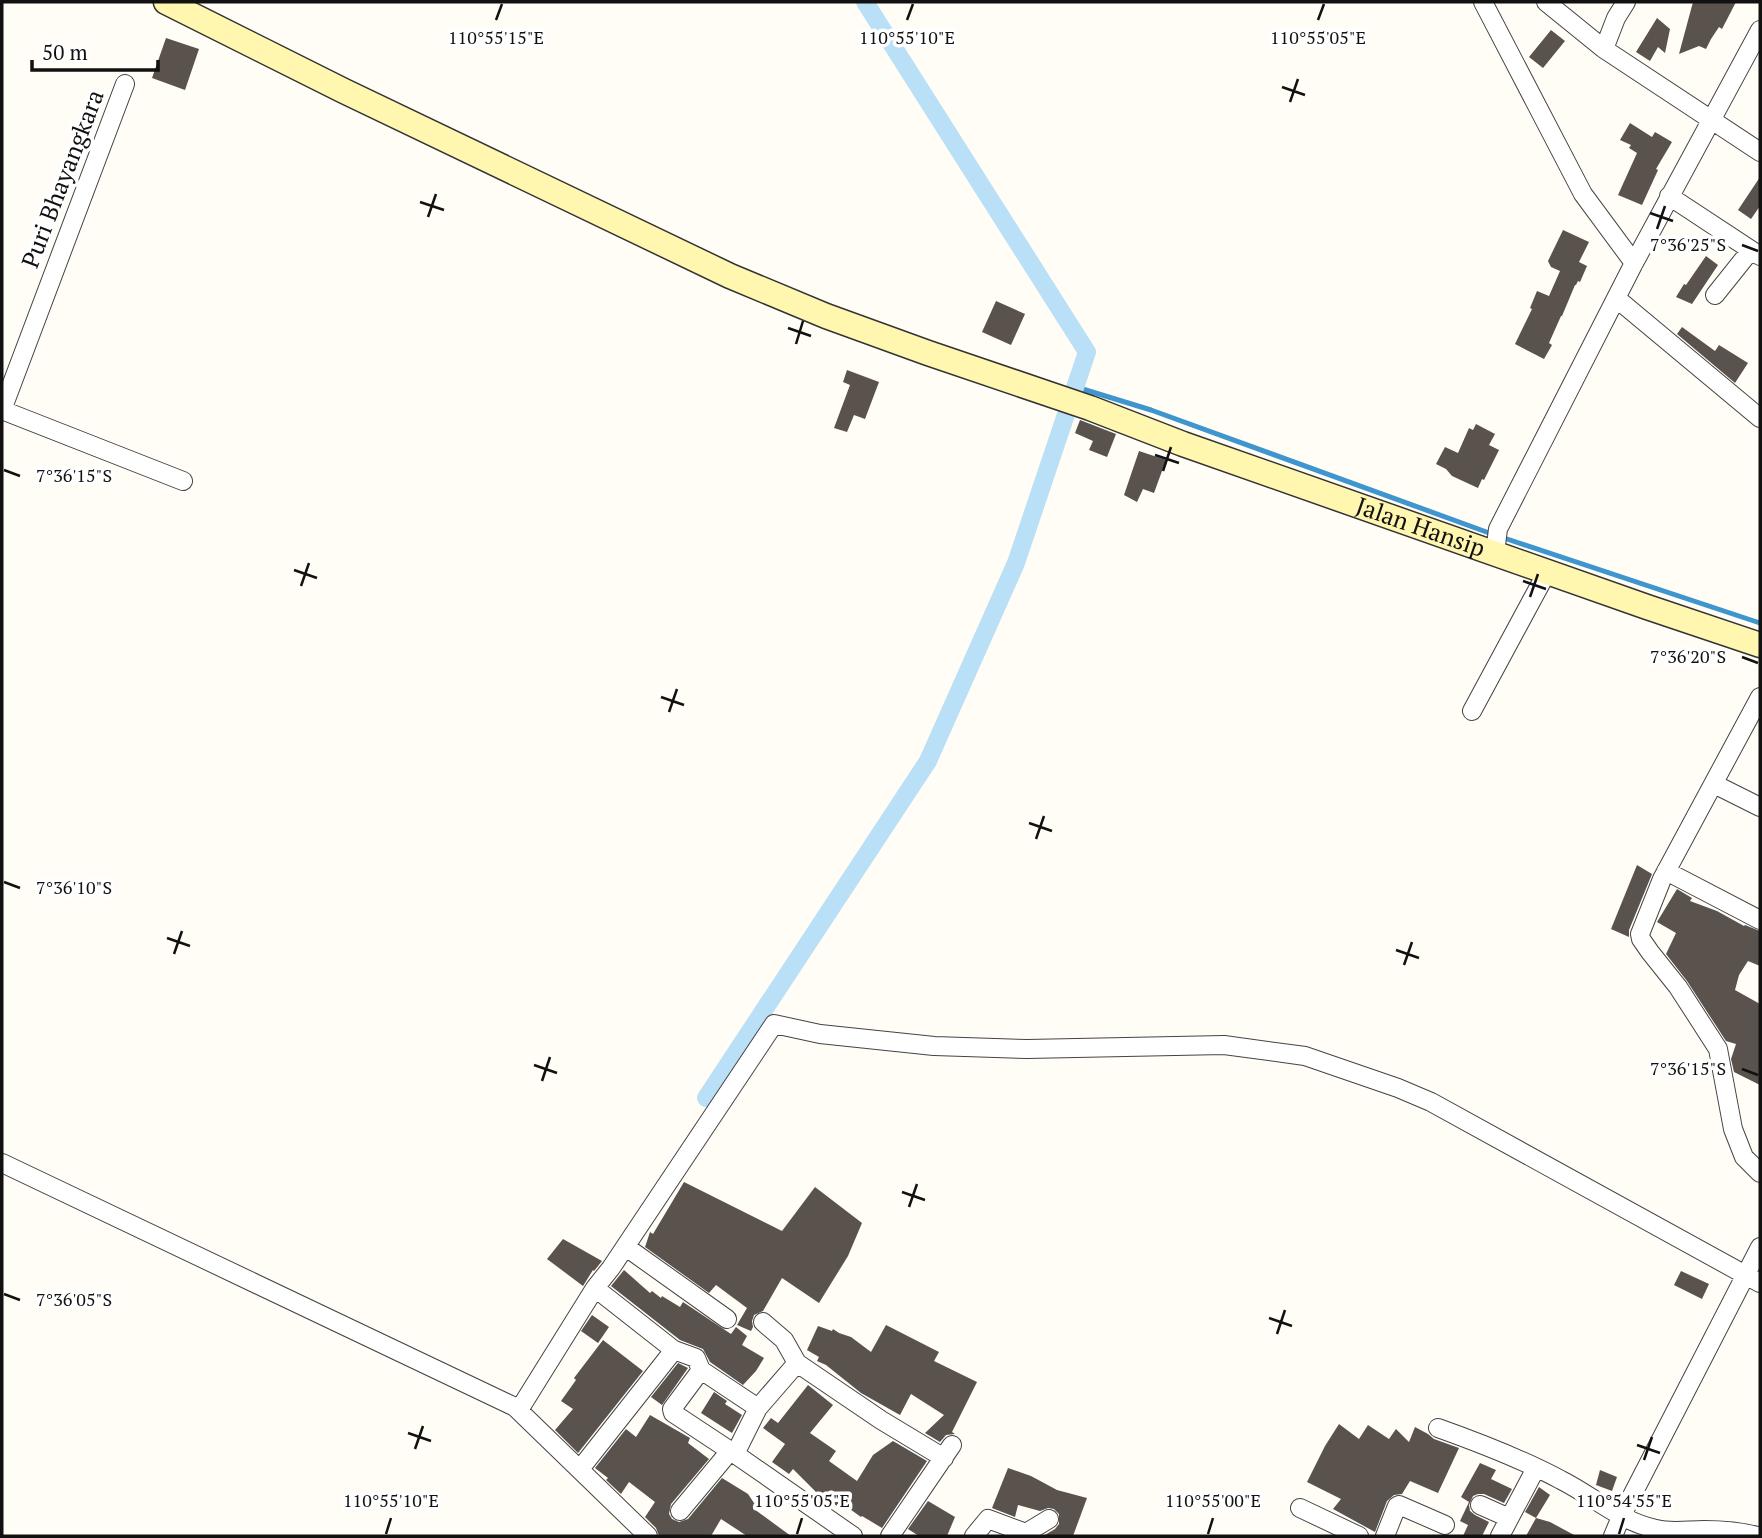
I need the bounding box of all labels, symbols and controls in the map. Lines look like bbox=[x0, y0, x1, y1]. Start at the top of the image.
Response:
text: 110°55'15"E bbox=[448, 25, 544, 49]
text: 110°55'10"E bbox=[859, 25, 955, 49]
text: 110°55'05"E bbox=[1270, 25, 1366, 49]
scale bar bbox=[32, 28, 158, 72]
text: 50 m bbox=[42, 38, 88, 66]
street label: Puri Bhayangkara bbox=[13, 85, 111, 272]
text: 7°36'25"S bbox=[1650, 232, 1726, 256]
text: 7°36'15"S bbox=[36, 463, 112, 487]
street label: Jalan Hansip bbox=[1352, 489, 1490, 564]
text: 7°36'20"S bbox=[1650, 644, 1726, 668]
text: 7°36'10"S bbox=[36, 875, 112, 899]
text: 7°36'15"S bbox=[1650, 1056, 1726, 1080]
text: 7°36'05"S bbox=[36, 1287, 112, 1311]
text: 110°55'10"E bbox=[343, 1488, 439, 1512]
text: 110°55'05"E bbox=[754, 1488, 850, 1512]
text: 110°55'00"E bbox=[1165, 1488, 1261, 1512]
text: 110°54'55"E bbox=[1576, 1488, 1672, 1512]

